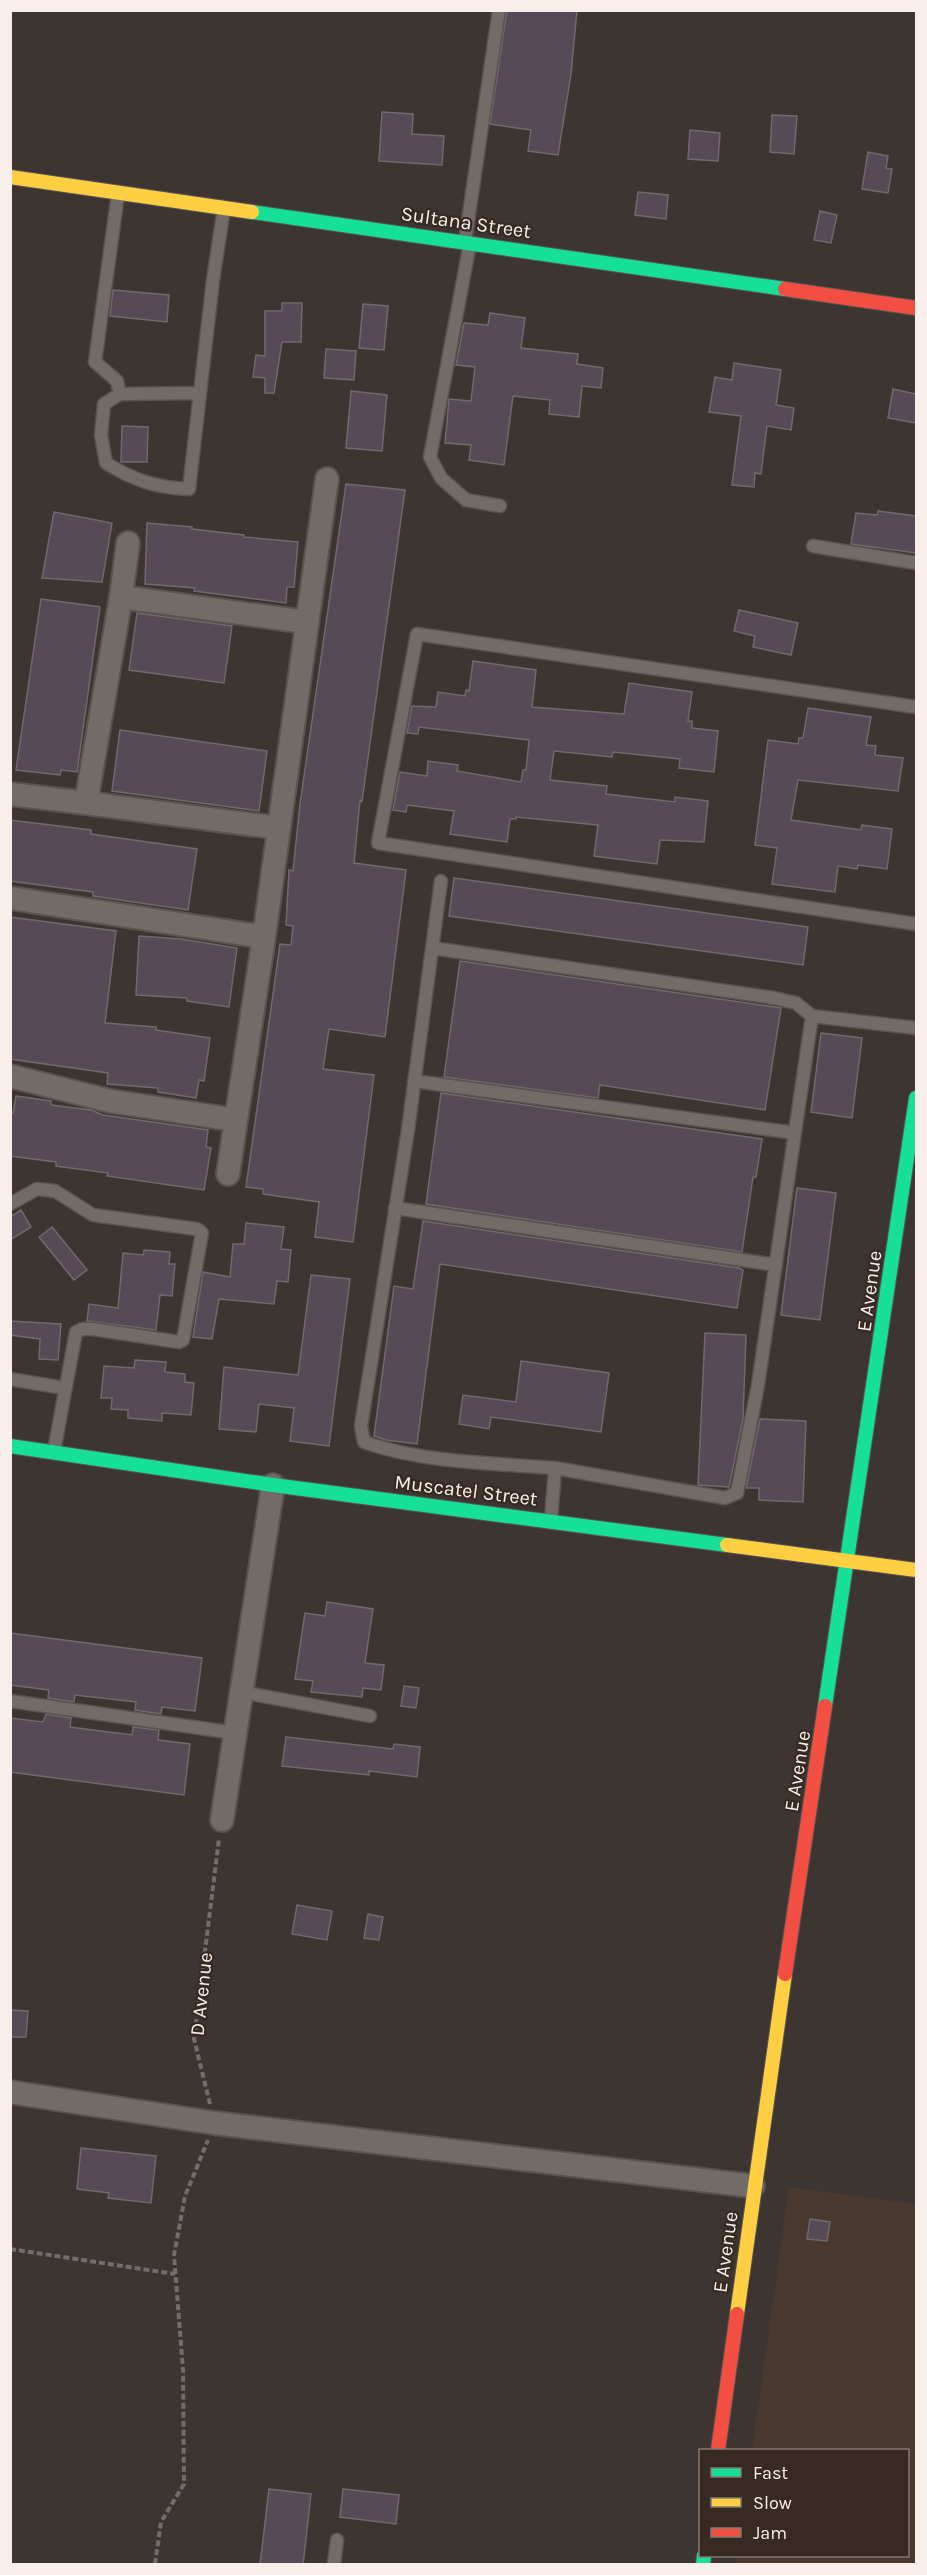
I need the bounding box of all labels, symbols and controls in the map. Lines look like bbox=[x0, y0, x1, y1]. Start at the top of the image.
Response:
street label: Sultana Street bbox=[399, 202, 533, 243]
street label: E Avenue bbox=[852, 1249, 887, 1333]
street label: Muscatel Street bbox=[393, 1470, 539, 1511]
street label: E Avenue bbox=[780, 1729, 815, 1813]
street label: D Avenue bbox=[186, 1951, 217, 2037]
street label: E Avenue bbox=[708, 2210, 743, 2294]
legend bbox=[699, 2449, 909, 2557]
text: Fast bbox=[753, 2462, 788, 2484]
text: Slow bbox=[753, 2492, 792, 2514]
text: Jam bbox=[753, 2522, 787, 2544]

